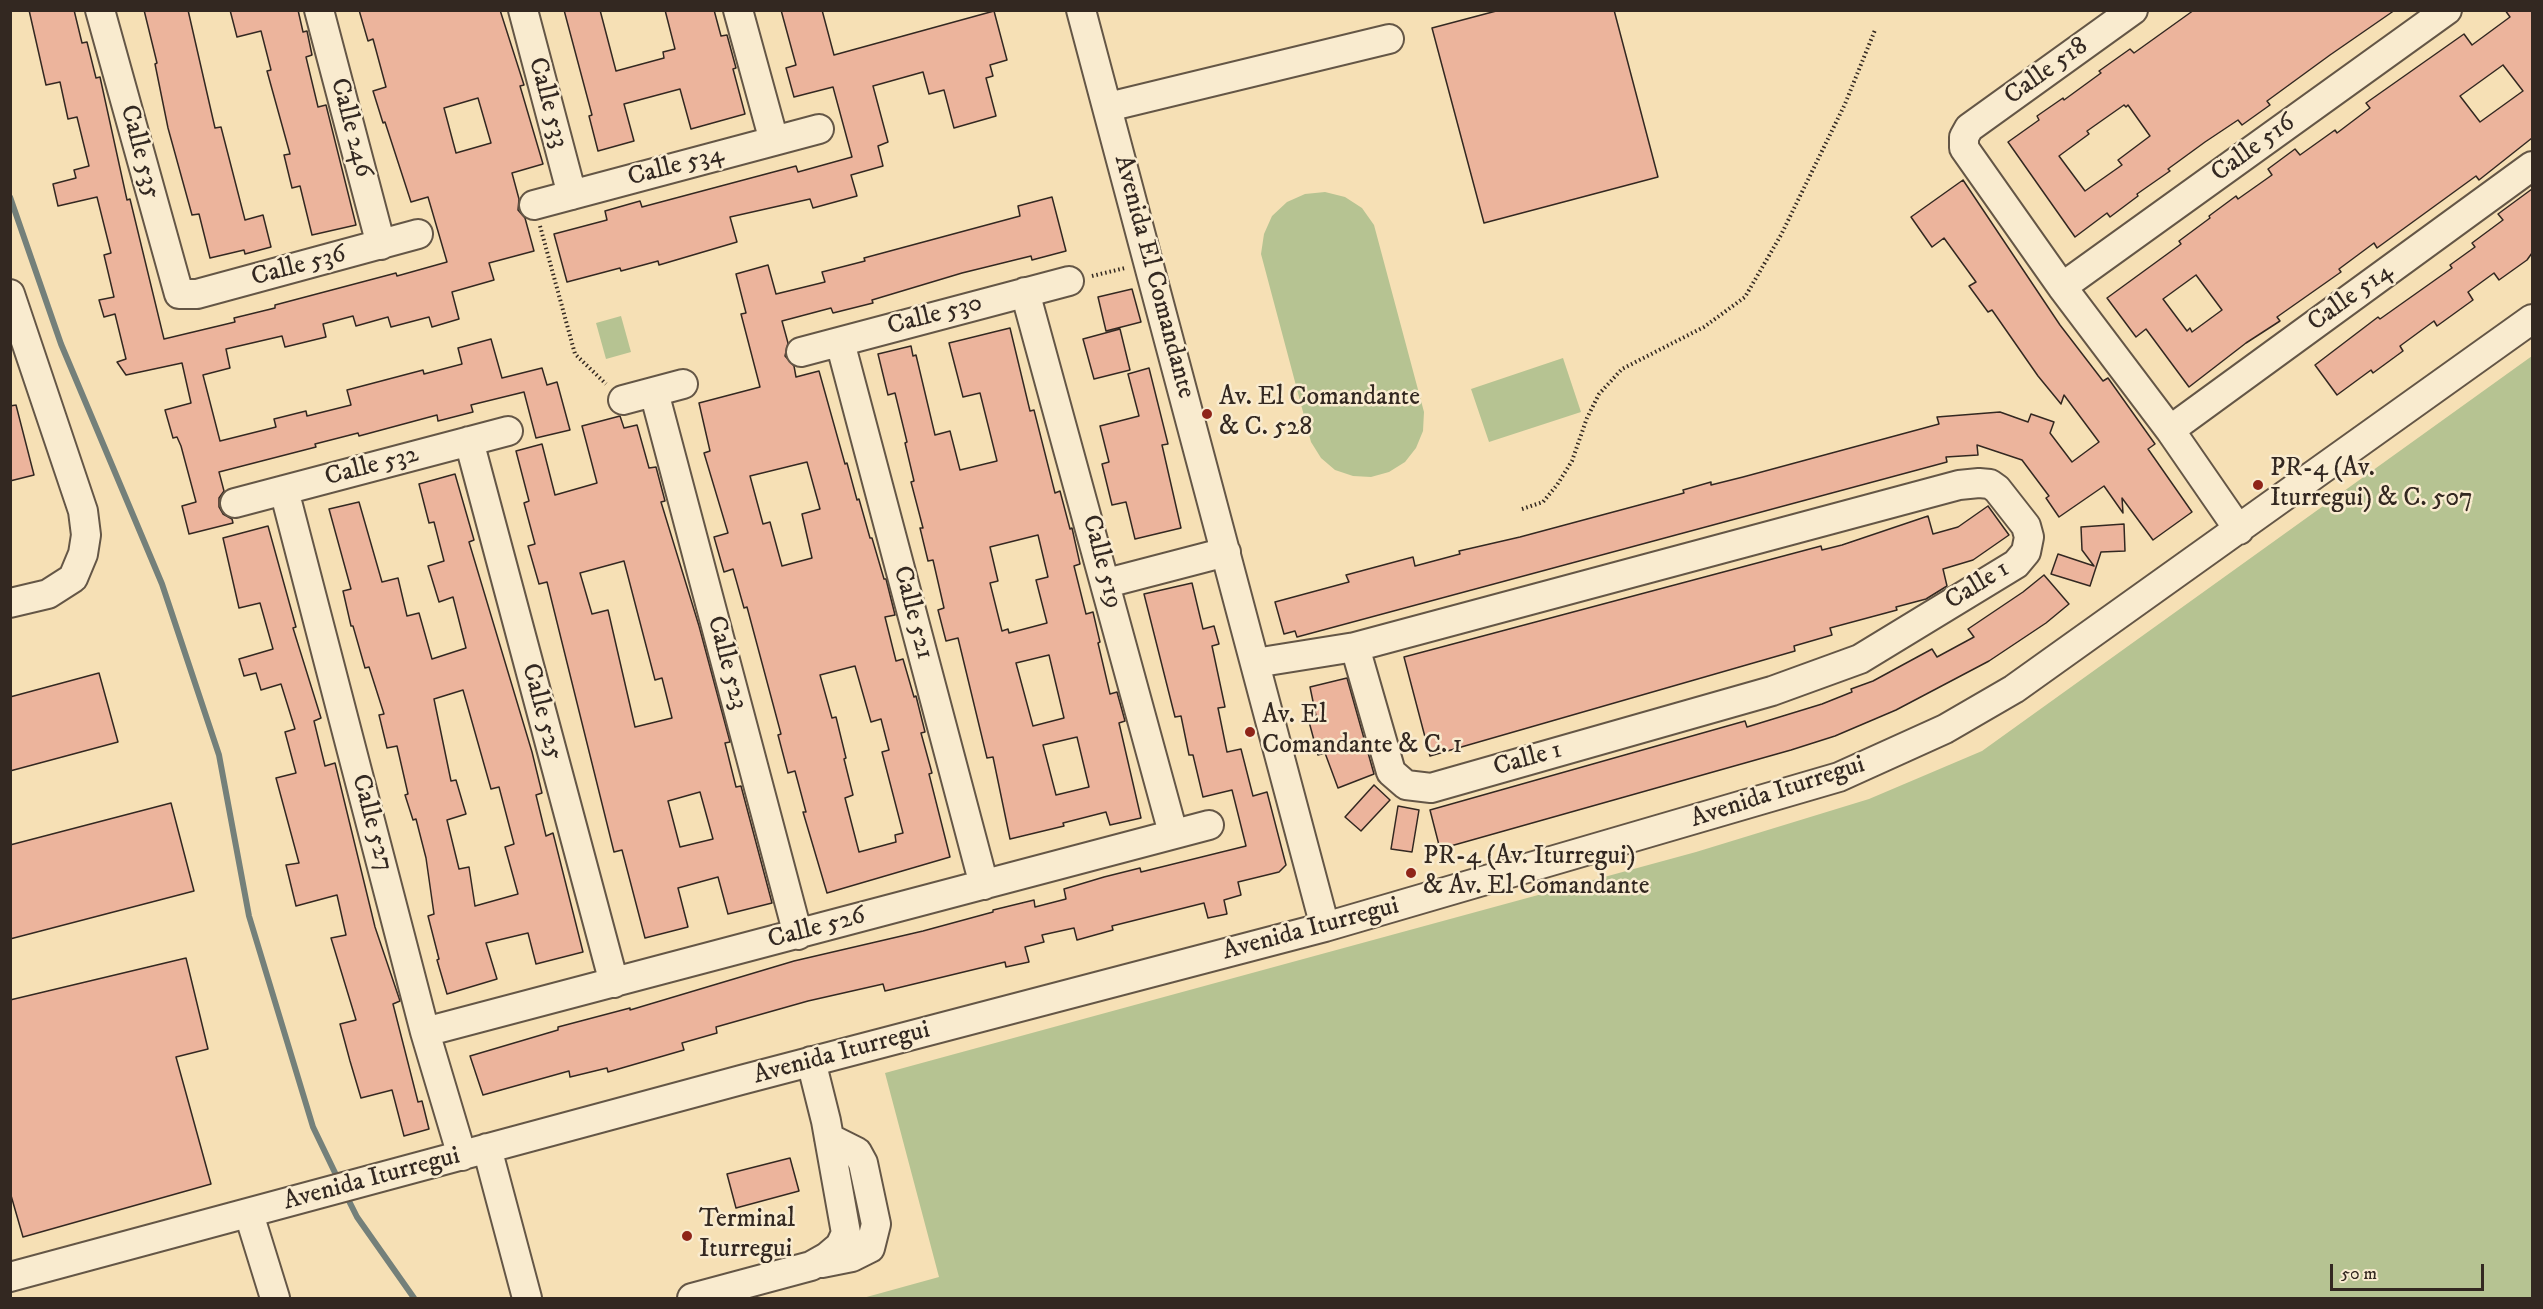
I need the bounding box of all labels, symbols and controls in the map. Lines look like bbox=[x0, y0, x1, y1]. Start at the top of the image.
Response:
street label: Calle 518 bbox=[1999, 31, 2095, 113]
street label: Calle 533 bbox=[520, 54, 574, 152]
street label: Calle 246 bbox=[322, 75, 378, 181]
street label: Calle 535 bbox=[112, 102, 166, 202]
street label: Calle 516 bbox=[2206, 108, 2302, 190]
street label: Calle 534 bbox=[625, 139, 727, 195]
street label: Avenida El Comandante bbox=[1106, 152, 1200, 402]
street label: Calle 536 bbox=[248, 239, 350, 295]
street label: Calle 514 bbox=[2302, 257, 2400, 339]
street label: Calle 530 bbox=[884, 288, 986, 344]
place label: Av. El Comandante & C. 528 bbox=[1219, 383, 1420, 444]
marker: Av. El Comandante & C. 528 bbox=[1200, 407, 1214, 421]
street label: Calle 532 bbox=[322, 440, 422, 494]
place label: PR-4 (Av. Iturregui) & C. 507 bbox=[2270, 454, 2473, 516]
marker: PR-4 (Av. Iturregui) & C. 507 bbox=[2251, 478, 2265, 492]
street label: Calle 519 bbox=[1074, 512, 1128, 612]
street label: Calle 1 bbox=[1940, 554, 2016, 618]
street label: Calle 521 bbox=[885, 563, 939, 663]
street label: Calle 523 bbox=[699, 613, 753, 713]
street label: Calle 525 bbox=[513, 660, 569, 764]
place label: Av. El Comandante & C. 1 bbox=[1262, 701, 1462, 762]
marker: Av. El Comandante & C. 1 bbox=[1243, 725, 1257, 739]
street label: Calle 1 bbox=[1490, 735, 1566, 785]
street label: Avenida Iturregui bbox=[1687, 750, 1869, 836]
street label: Calle 527 bbox=[343, 771, 399, 875]
place label: PR-4 (Av. Iturregui) & Av. El Comandante bbox=[1423, 842, 1649, 904]
marker: PR-4 (Av. Iturregui) & Av. El Comandante bbox=[1404, 866, 1418, 880]
street label: Avenida Iturregui bbox=[1219, 891, 1403, 969]
street label: Calle 526 bbox=[765, 901, 869, 957]
street label: Avenida Iturregui bbox=[750, 1015, 934, 1093]
street label: Avenida Iturregui bbox=[280, 1141, 464, 1219]
place label: Terminal Iturregui bbox=[699, 1205, 795, 1266]
marker: Terminal Iturregui bbox=[680, 1229, 694, 1243]
scale bar bbox=[2333, 1252, 2488, 1290]
text: 50 m bbox=[2341, 1263, 2377, 1285]

